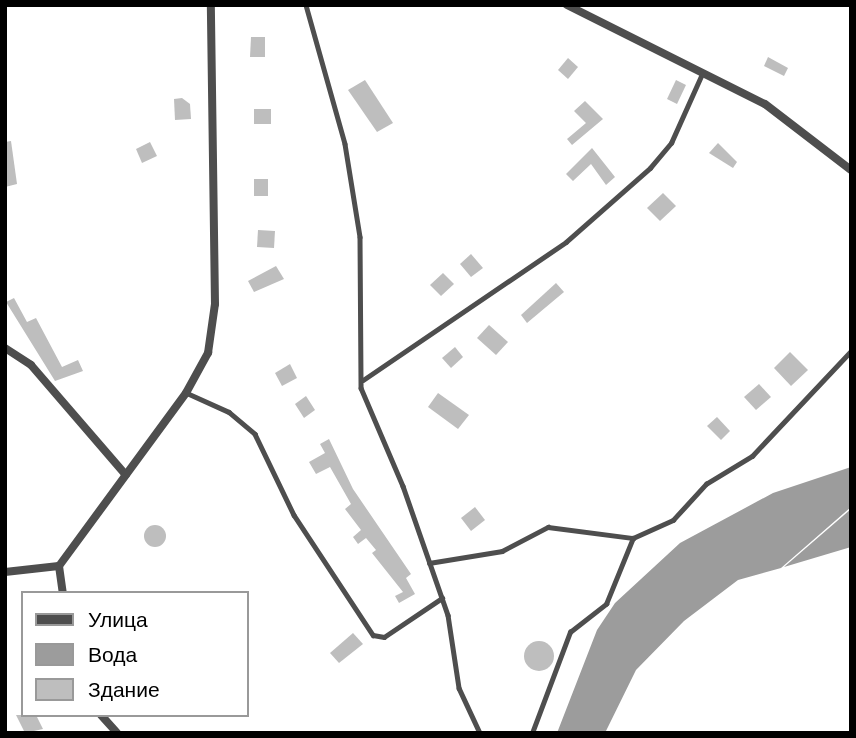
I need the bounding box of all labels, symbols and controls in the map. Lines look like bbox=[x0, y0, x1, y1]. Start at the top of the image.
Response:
legend bbox=[21, 591, 248, 717]
text: Улица bbox=[88, 608, 148, 631]
text: Вода bbox=[88, 643, 137, 666]
text: Здание bbox=[88, 678, 160, 701]

